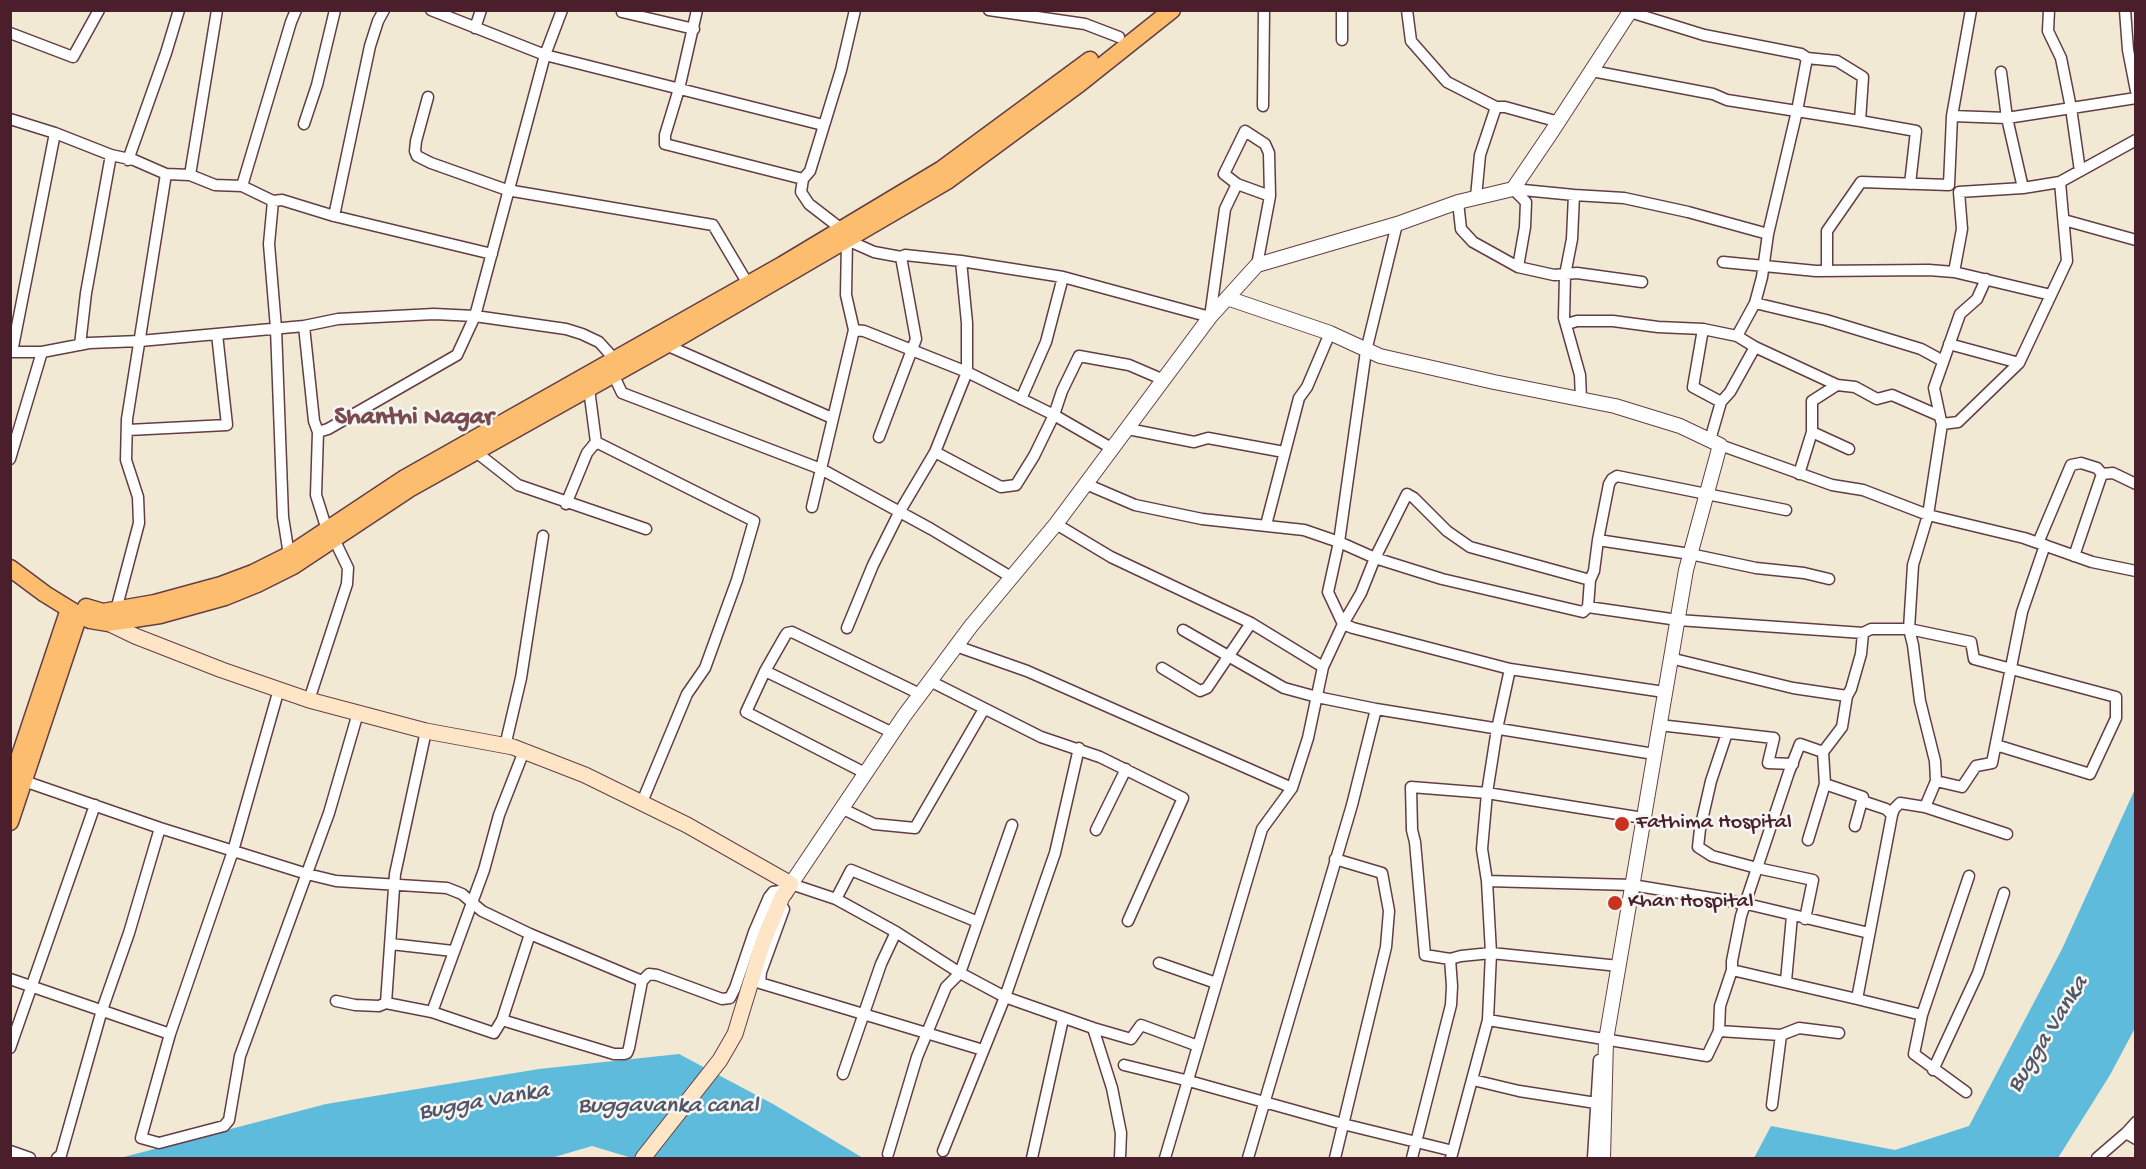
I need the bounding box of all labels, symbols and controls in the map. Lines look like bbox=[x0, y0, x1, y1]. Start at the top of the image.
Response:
district label: Shanthi Nagar bbox=[334, 403, 494, 435]
place label: Fathima Hospital bbox=[1636, 811, 1792, 837]
marker: Fathima Hospital bbox=[1613, 815, 1631, 833]
place label: Khan Hospital bbox=[1628, 890, 1754, 916]
marker: Khan Hospital bbox=[1606, 894, 1624, 912]
water label: Bugga Vanka bbox=[2002, 971, 2096, 1099]
water label: Bugga Vanka bbox=[417, 1077, 551, 1129]
water label: Buggavanka canal bbox=[578, 1093, 758, 1121]

